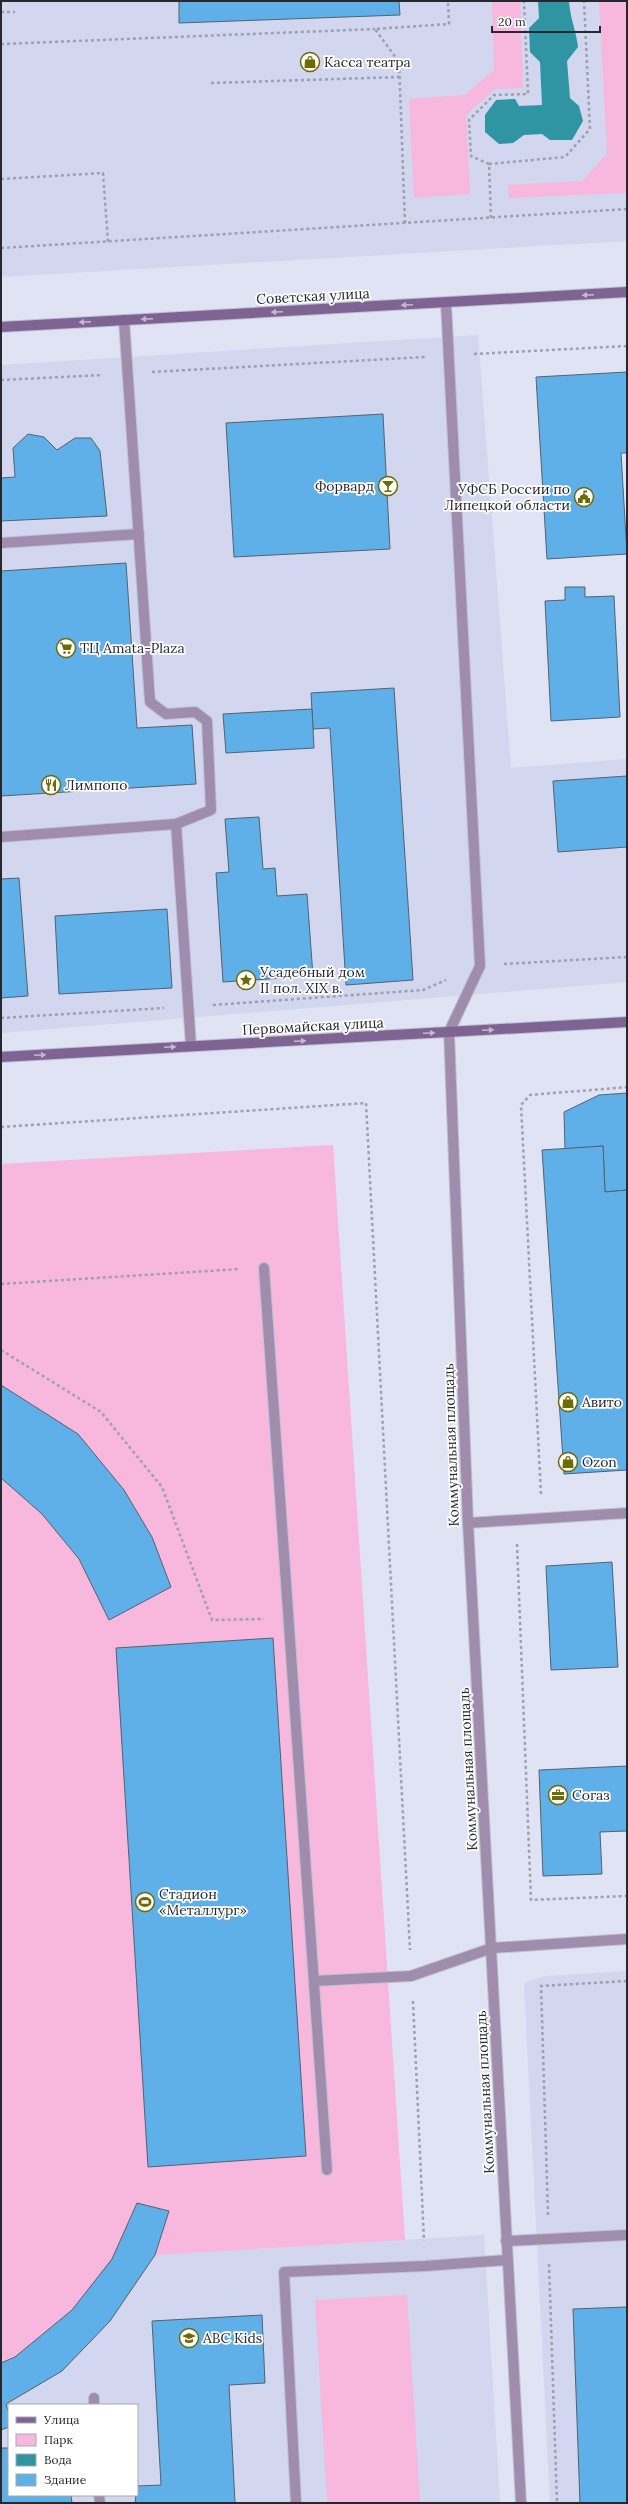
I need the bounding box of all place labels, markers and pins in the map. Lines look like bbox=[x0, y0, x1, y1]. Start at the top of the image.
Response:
shop icon: Касса театра bbox=[299, 51, 321, 73]
place label: Касса театра bbox=[324, 53, 411, 71]
bar icon: Форвард bbox=[377, 475, 399, 497]
place label: Форвард bbox=[315, 477, 374, 495]
place label: УФСБ России по Липецкой области bbox=[444, 480, 570, 514]
public building icon: УФСБ России по Липецкой области bbox=[573, 486, 595, 508]
supermarket icon: ТЦ Amata-Plaza bbox=[55, 637, 77, 659]
place label: ТЦ Amata-Plaza bbox=[80, 639, 185, 657]
restaurant icon: Лимпопо bbox=[40, 774, 62, 796]
place label: Лимпопо bbox=[65, 776, 127, 794]
place label: Усадебный дом II пол. XIX в. bbox=[259, 963, 365, 997]
place icon: Усадебный дом II пол. XIX в. bbox=[235, 969, 257, 991]
shop icon: Авито bbox=[557, 1391, 579, 1413]
place label: Авито bbox=[581, 1393, 622, 1411]
shop icon: Ozon bbox=[557, 1451, 579, 1473]
place label: Ozon bbox=[582, 1453, 617, 1471]
office icon: Согаз bbox=[547, 1784, 569, 1806]
place label: Согаз bbox=[572, 1786, 610, 1804]
place label: Стадион «Металлург» bbox=[159, 1885, 247, 1919]
sports icon: Стадион «Металлург» bbox=[134, 1891, 156, 1913]
school or university icon: ABC Kids bbox=[178, 2327, 200, 2349]
place label: ABC Kids bbox=[202, 2329, 262, 2347]

